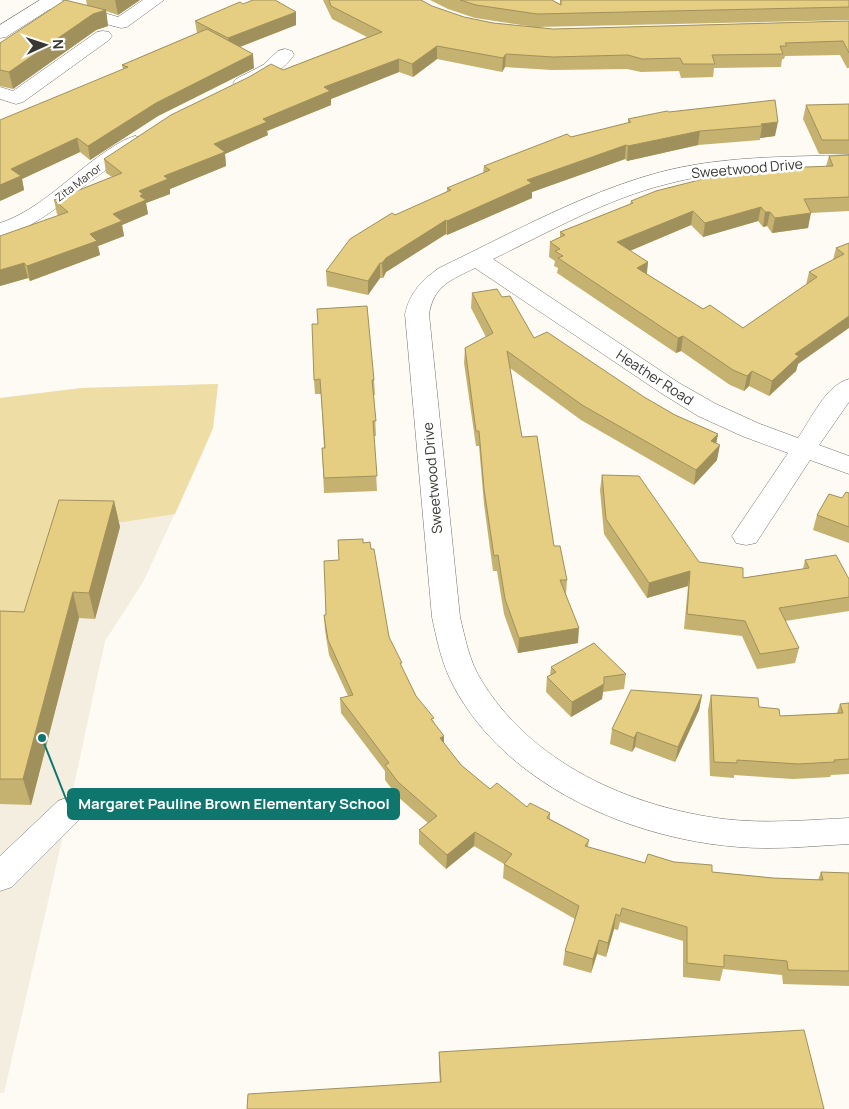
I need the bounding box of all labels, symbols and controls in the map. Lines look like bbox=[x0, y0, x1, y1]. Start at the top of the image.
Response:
north arrow bbox=[20, 20, 70, 70]
text: N bbox=[49, 39, 68, 50]
street label: Sweetwood Drive bbox=[690, 154, 804, 182]
street label: Zita Manor bbox=[52, 160, 104, 204]
street label: Heather Road bbox=[613, 345, 697, 409]
street label: Sweetwood Drive bbox=[418, 421, 446, 535]
callout: Margaret Pauline Brown Elementary School bbox=[68, 789, 399, 819]
text: Margaret Pauline Brown Elementary School bbox=[78, 793, 390, 814]

